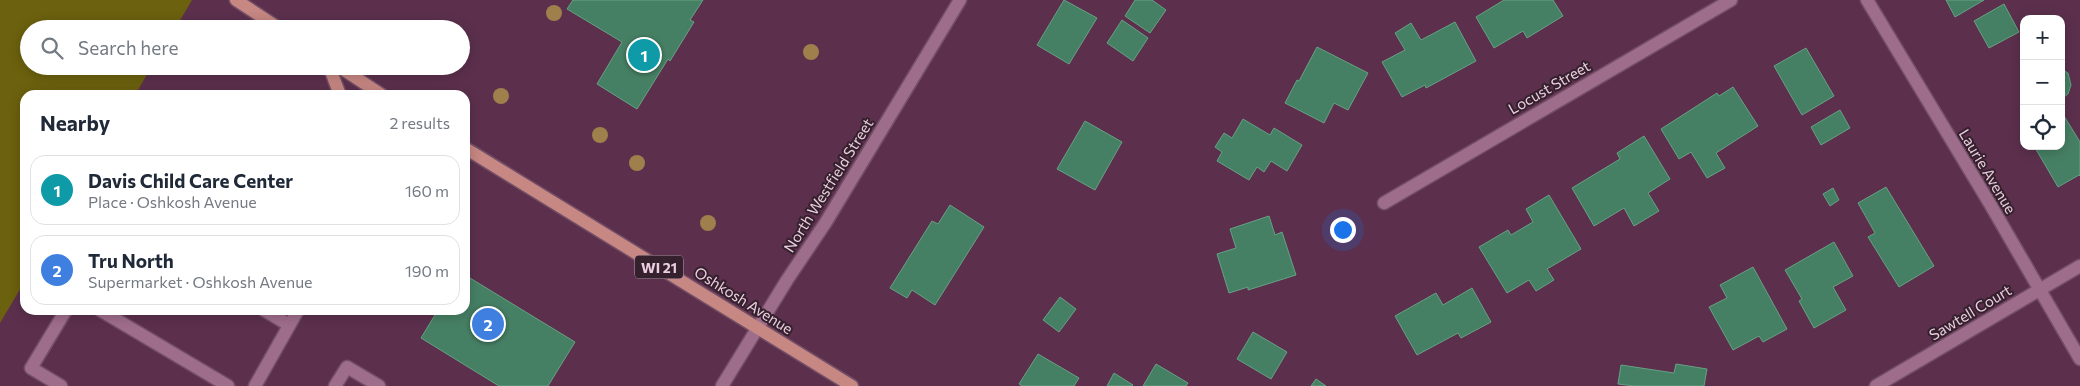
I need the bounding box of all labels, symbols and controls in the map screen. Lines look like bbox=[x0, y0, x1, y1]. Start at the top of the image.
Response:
map controls bbox=[2020, 15, 2065, 150]
button: + bbox=[2020, 15, 2065, 60]
search box bbox=[20, 20, 470, 75]
icon: search bbox=[38, 34, 66, 62]
text: Search here bbox=[78, 36, 178, 59]
pin: 1 bbox=[628, 36, 660, 74]
street label: Locust Street bbox=[1505, 56, 1593, 118]
button: − bbox=[2020, 60, 2065, 105]
button: locate bbox=[2020, 105, 2065, 150]
text: Nearby bbox=[40, 110, 110, 135]
text: 2 results bbox=[389, 113, 450, 132]
street label: North Westfield Street bbox=[779, 115, 877, 255]
street label: Laurie Avenue bbox=[1956, 125, 2020, 217]
text: Davis Child Care Center bbox=[88, 169, 293, 192]
text: 1 bbox=[53, 181, 61, 200]
text: 160 m bbox=[405, 181, 449, 200]
text: Place · Oshkosh Avenue bbox=[88, 192, 257, 211]
your location bbox=[1330, 217, 1356, 243]
text: Tru North bbox=[88, 249, 174, 272]
road number: WI 21 bbox=[635, 256, 683, 278]
text: 2 bbox=[52, 261, 62, 280]
text: 190 m bbox=[405, 261, 449, 280]
street label: Oshkosh Avenue bbox=[691, 263, 797, 338]
text: Supermarket · Oshkosh Avenue bbox=[88, 272, 313, 291]
street label: Sawtell Court bbox=[1926, 280, 2014, 344]
pin: 2 bbox=[472, 305, 504, 343]

